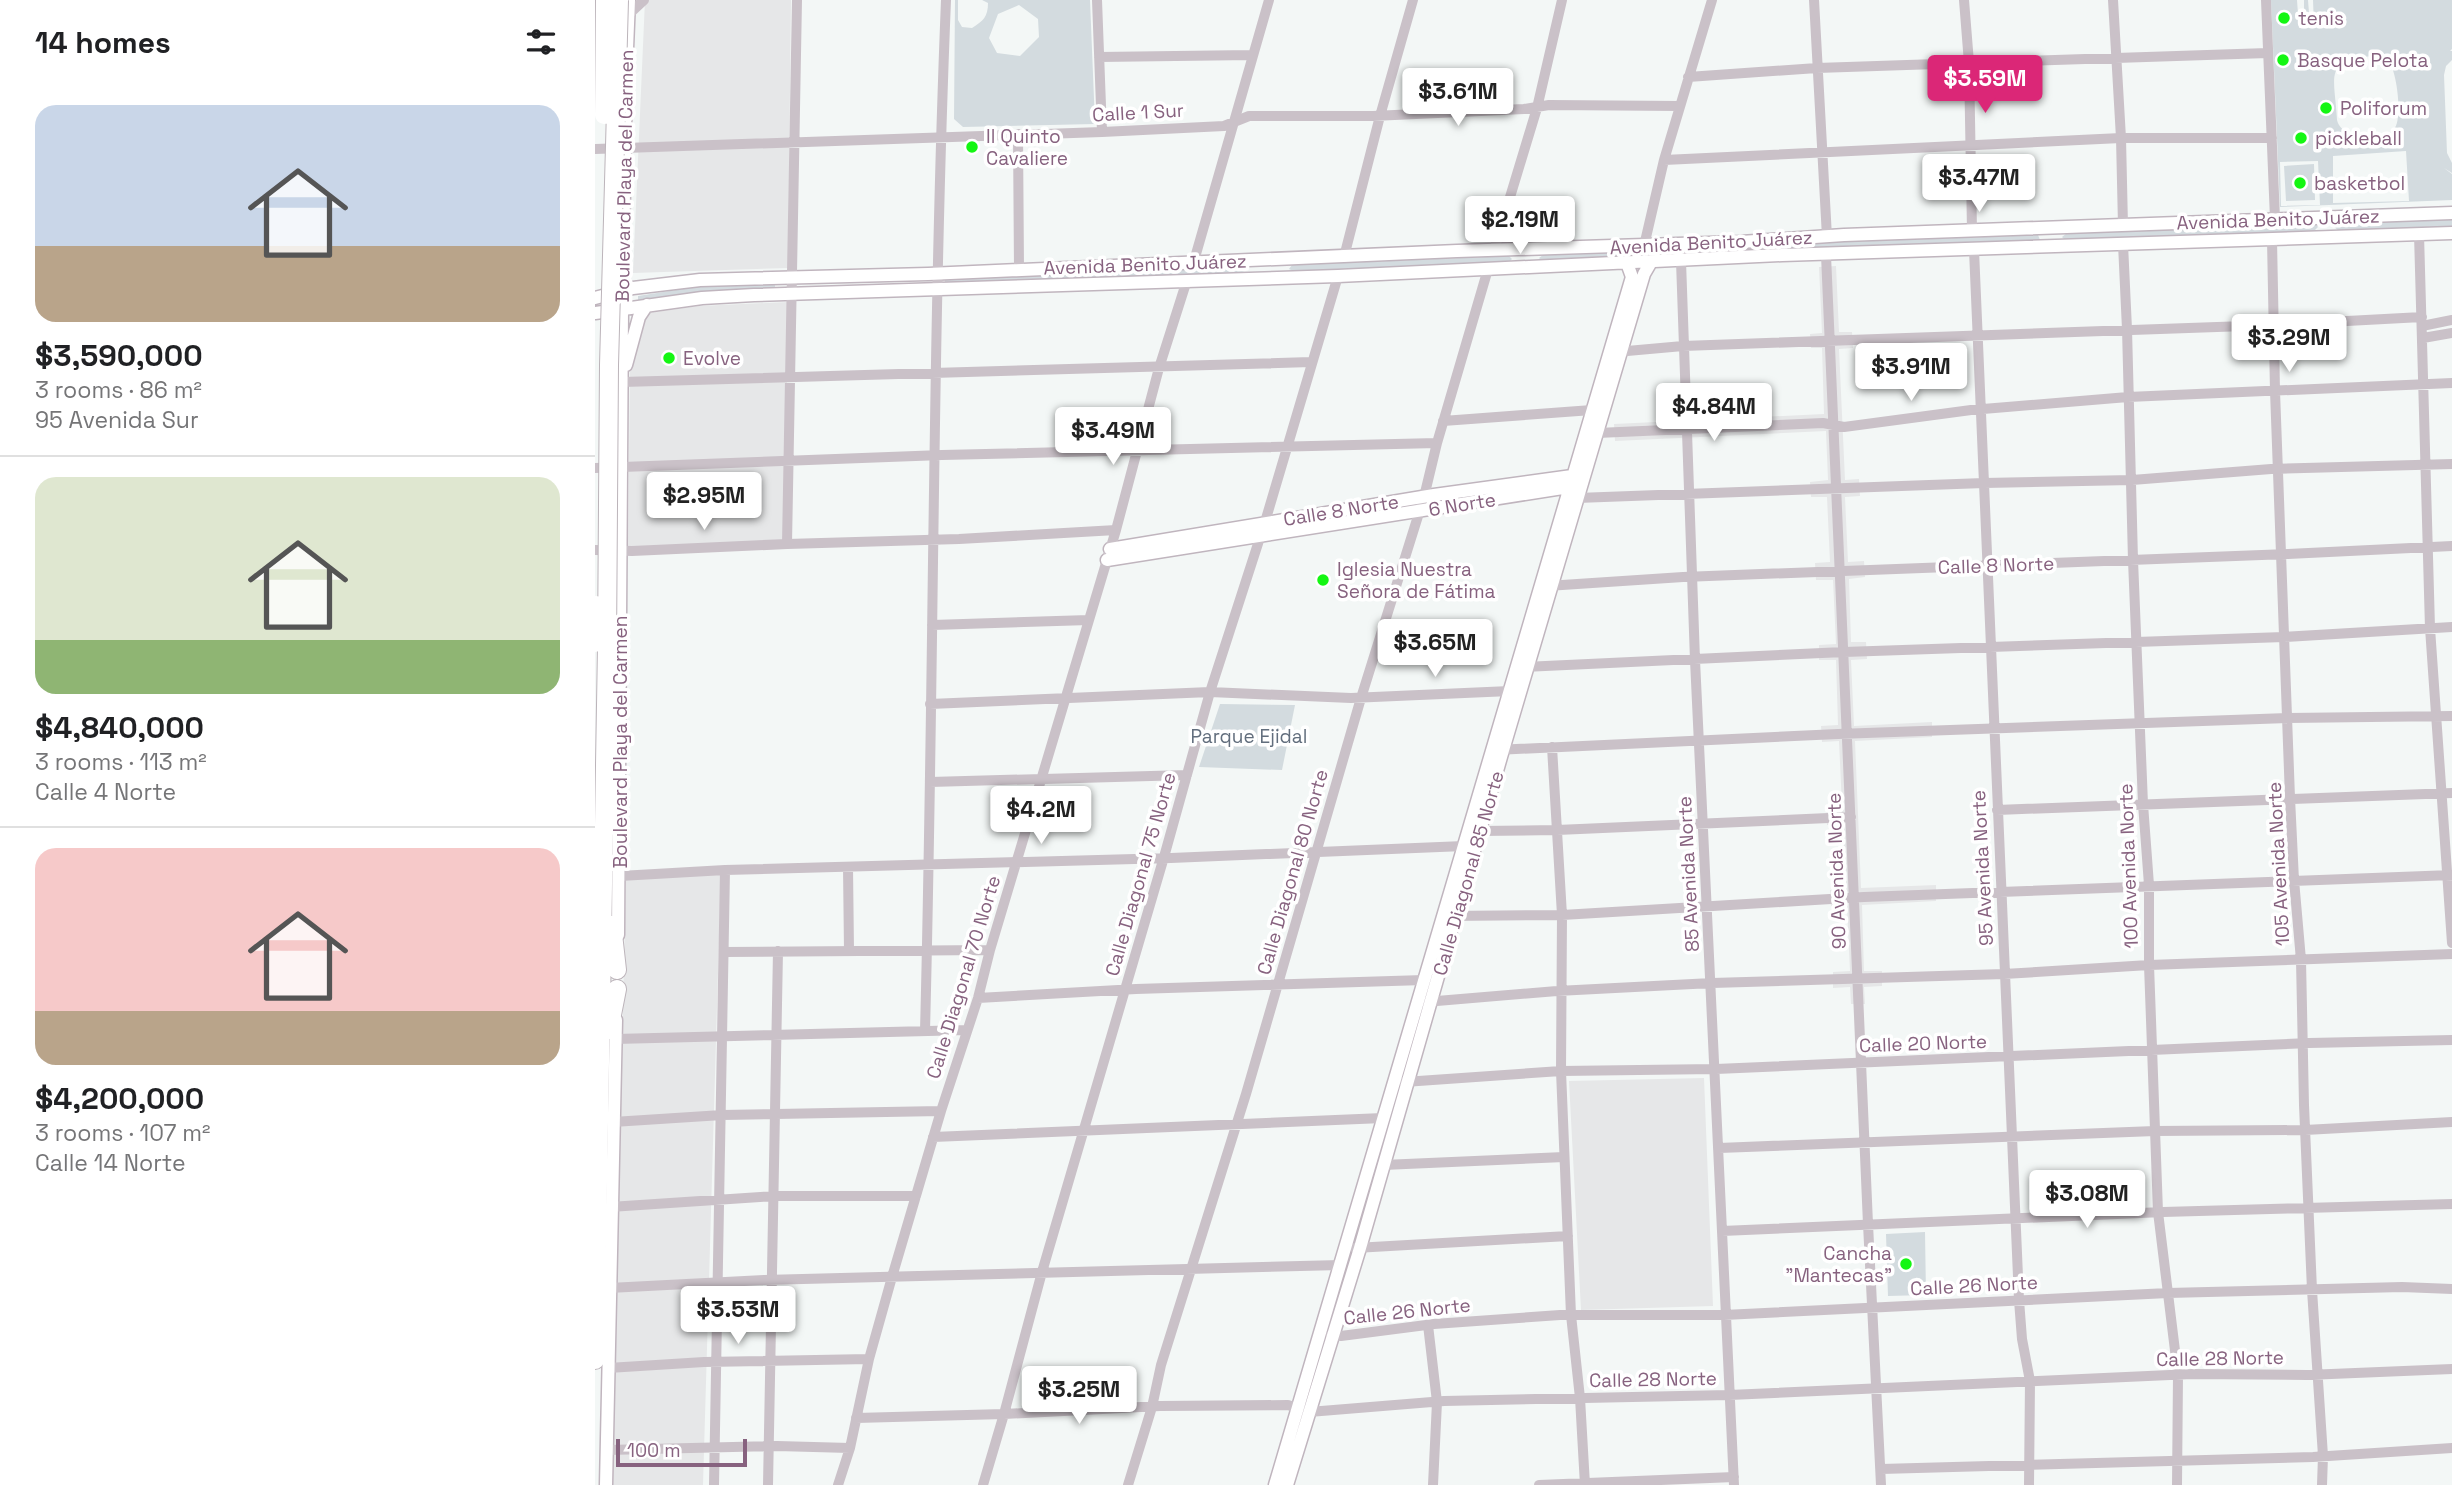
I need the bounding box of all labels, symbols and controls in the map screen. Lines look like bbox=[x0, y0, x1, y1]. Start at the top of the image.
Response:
place label: tenis bbox=[2298, 6, 2344, 31]
marker: tenis bbox=[2276, 10, 2292, 26]
text: 14 homes bbox=[35, 23, 171, 62]
icon: filters bbox=[522, 23, 560, 61]
place label: Basque Pelota bbox=[2297, 48, 2428, 73]
street label: Boulevard Playa del Carmen bbox=[610, 49, 639, 303]
marker: Basque Pelota bbox=[2275, 52, 2291, 68]
pin: $3.59M bbox=[1928, 55, 2042, 115]
text: $3.59M bbox=[1943, 63, 2027, 93]
pin: $3.61M bbox=[1401, 68, 1515, 128]
text: $3.61M bbox=[1418, 76, 1498, 106]
place label: Poliforum bbox=[2340, 96, 2427, 121]
street label: Calle 1 Sur bbox=[1092, 98, 1185, 127]
marker: Poliforum bbox=[2318, 100, 2334, 116]
place label: Il Quinto Cavaliere bbox=[986, 124, 1068, 171]
place label: pickleball bbox=[2315, 126, 2402, 151]
marker: pickleball bbox=[2293, 130, 2309, 146]
marker: Il Quinto Cavaliere bbox=[964, 139, 980, 155]
icon: home bbox=[235, 150, 361, 276]
pin: $3.47M bbox=[1922, 154, 2036, 214]
text: $3.47M bbox=[1938, 162, 2020, 192]
place label: basketbol bbox=[2314, 171, 2405, 196]
marker: basketbol bbox=[2292, 175, 2308, 191]
pin: $2.19M bbox=[1463, 196, 1577, 256]
street label: Avenida Benito Juárez bbox=[2176, 203, 2380, 236]
text: $2.19M bbox=[1481, 204, 1559, 234]
street label: Avenida Benito Juárez bbox=[1609, 225, 1813, 260]
street label: Avenida Benito Juárez bbox=[1043, 248, 1247, 281]
pin: $3.29M bbox=[2232, 314, 2346, 374]
text: $3.29M bbox=[2248, 322, 2330, 352]
text: $3,590,000 bbox=[35, 336, 203, 375]
pin: $3.91M bbox=[1854, 344, 1968, 403]
place label: Evolve bbox=[683, 346, 741, 371]
marker: Evolve bbox=[661, 350, 677, 366]
text: $3.91M bbox=[1871, 351, 1951, 381]
text: 3 rooms · 86 m² bbox=[35, 375, 202, 405]
pin: $4.84M bbox=[1657, 384, 1771, 443]
text: $4.84M bbox=[1672, 391, 1756, 421]
text: 95 Avenida Sur bbox=[35, 405, 199, 435]
pin: $3.49M bbox=[1056, 407, 1170, 467]
text: $3.49M bbox=[1071, 415, 1155, 445]
pin: $2.95M bbox=[647, 472, 761, 532]
text: $2.95M bbox=[663, 480, 745, 510]
street label: 6 Norte bbox=[1427, 487, 1497, 522]
street label: Calle 8 Norte bbox=[1282, 489, 1401, 532]
icon: home bbox=[235, 522, 361, 648]
street label: Calle 8 Norte bbox=[1937, 551, 2055, 580]
place label: Iglesia Nuestra Señora de Fátima bbox=[1337, 557, 1495, 604]
marker: Iglesia Nuestra Señora de Fátima bbox=[1315, 572, 1331, 588]
street label: Boulevard Playa del Carmen bbox=[608, 616, 633, 869]
pin: $3.65M bbox=[1378, 620, 1492, 679]
text: $3.65M bbox=[1394, 627, 1476, 657]
text: $4,840,000 bbox=[35, 708, 204, 747]
park label: Parque Ejidal bbox=[1191, 724, 1307, 749]
text: 3 rooms · 113 m² bbox=[35, 747, 207, 777]
street label: Calle Diagonal 80 Norte bbox=[1251, 767, 1334, 978]
street label: Calle Diagonal 85 Norte bbox=[1427, 768, 1510, 978]
street label: Calle Diagonal 75 Norte bbox=[1099, 769, 1182, 979]
text: Calle 4 Norte bbox=[35, 777, 176, 807]
street label: 105 Avenida Norte bbox=[2262, 781, 2295, 947]
street label: 100 Avenida Norte bbox=[2113, 783, 2144, 949]
pin: $4.2M bbox=[992, 786, 1090, 846]
street label: 95 Avenida Norte bbox=[1966, 789, 1999, 946]
street label: 90 Avenida Norte bbox=[1821, 792, 1852, 950]
text: $4.2M bbox=[1006, 794, 1076, 824]
street label: 85 Avenida Norte bbox=[1672, 795, 1705, 953]
street label: Calle Diagonal 70 Norte bbox=[921, 872, 1006, 1082]
icon: home bbox=[235, 893, 361, 1019]
street label: Calle 20 Norte bbox=[1858, 1029, 1988, 1058]
text: $4,200,000 bbox=[35, 1079, 204, 1118]
text: 3 rooms · 107 m² bbox=[35, 1118, 211, 1148]
text: Calle 14 Norte bbox=[35, 1148, 186, 1178]
pin: $3.08M bbox=[2030, 1170, 2144, 1230]
text: $3.08M bbox=[2045, 1178, 2129, 1208]
place label: Cancha "Mantecas" bbox=[1785, 1241, 1892, 1288]
marker: Cancha "Mantecas" bbox=[1898, 1256, 1914, 1272]
street label: Calle 26 Norte bbox=[1910, 1270, 2038, 1301]
pin: $3.53M bbox=[681, 1286, 795, 1346]
street label: Calle 26 Norte bbox=[1342, 1292, 1472, 1331]
text: $3.53M bbox=[697, 1294, 779, 1324]
street label: Calle 28 Norte bbox=[2156, 1345, 2284, 1372]
pin: $3.25M bbox=[1022, 1366, 1136, 1426]
street label: Calle 28 Norte bbox=[1589, 1366, 1717, 1393]
text: $3.25M bbox=[1038, 1374, 1120, 1404]
scale bar bbox=[616, 1436, 747, 1468]
text: 100 m bbox=[627, 1438, 681, 1463]

